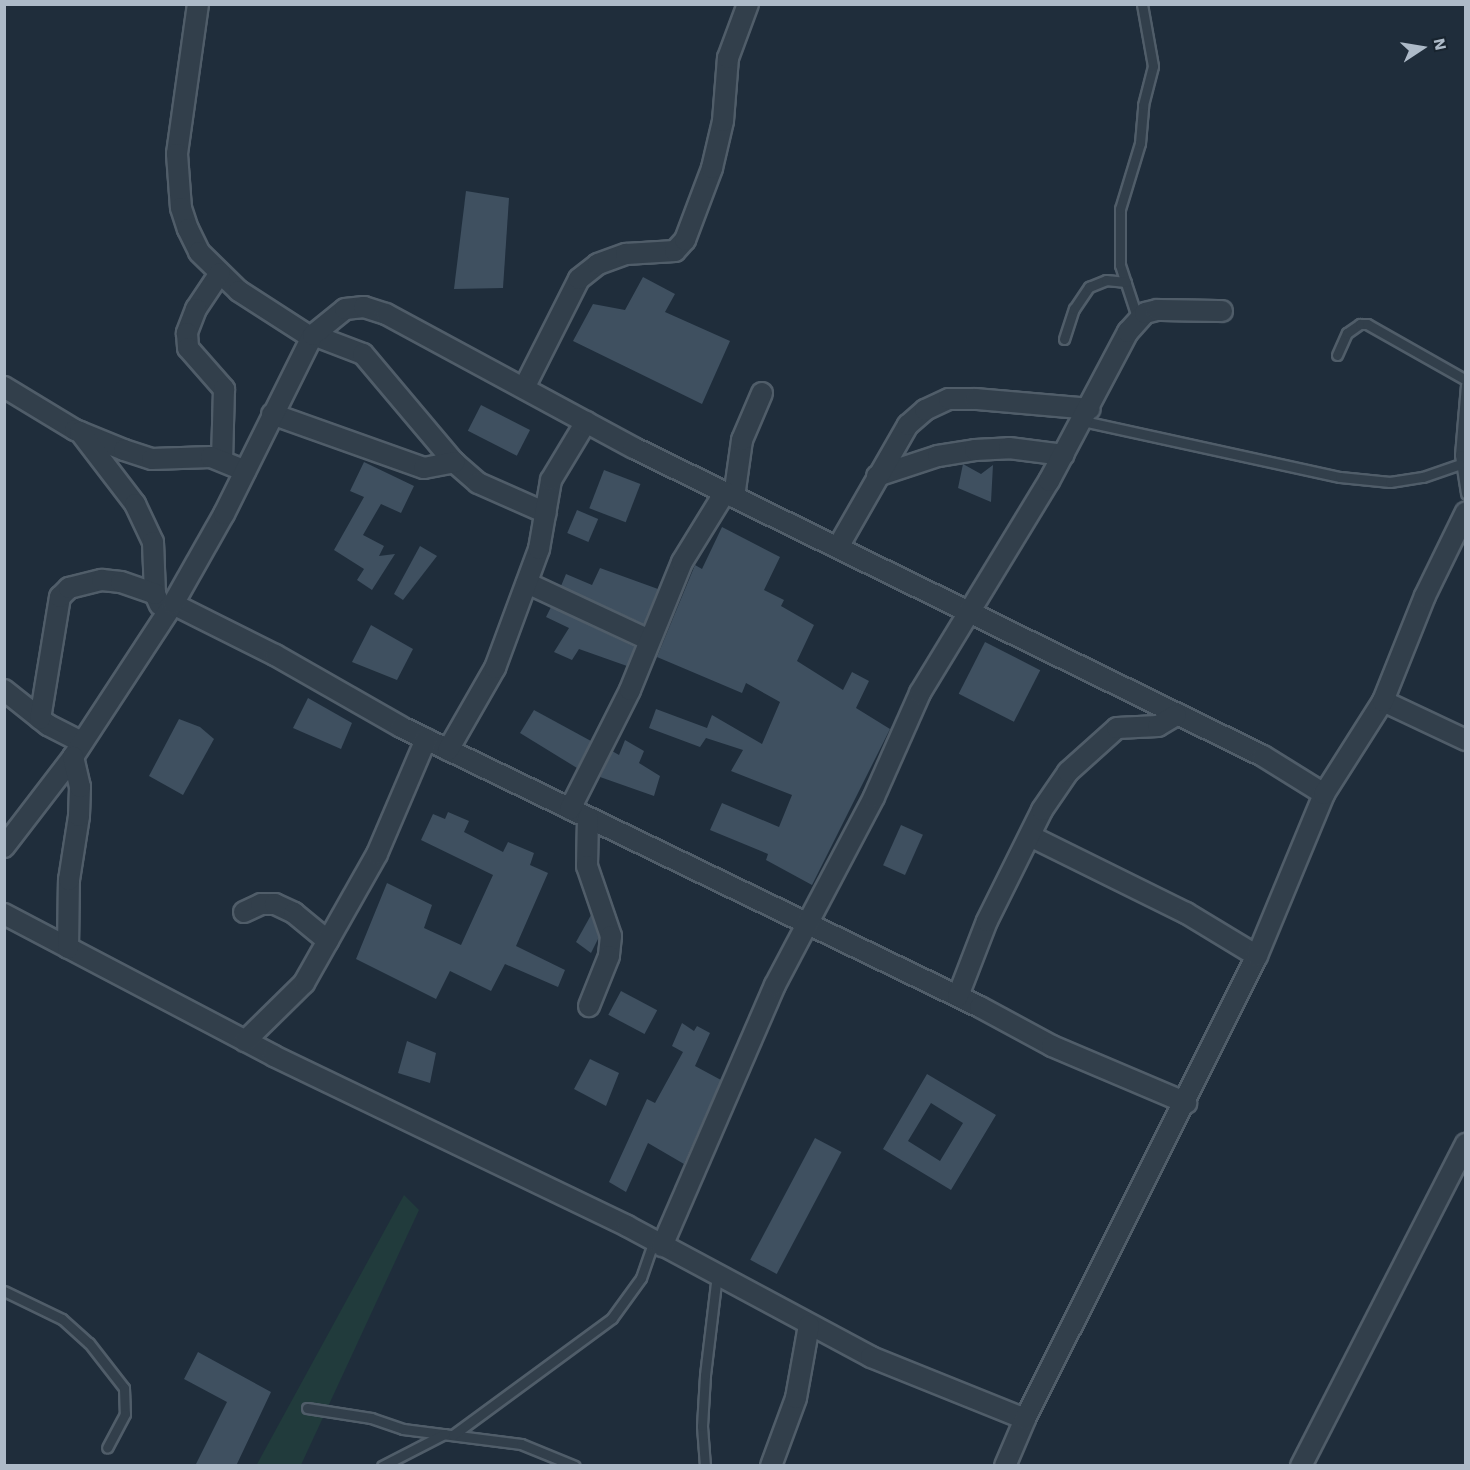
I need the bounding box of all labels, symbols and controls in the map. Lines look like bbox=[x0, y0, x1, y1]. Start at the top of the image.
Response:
north arrow bbox=[1392, 18, 1452, 78]
text: N bbox=[1430, 36, 1451, 52]

